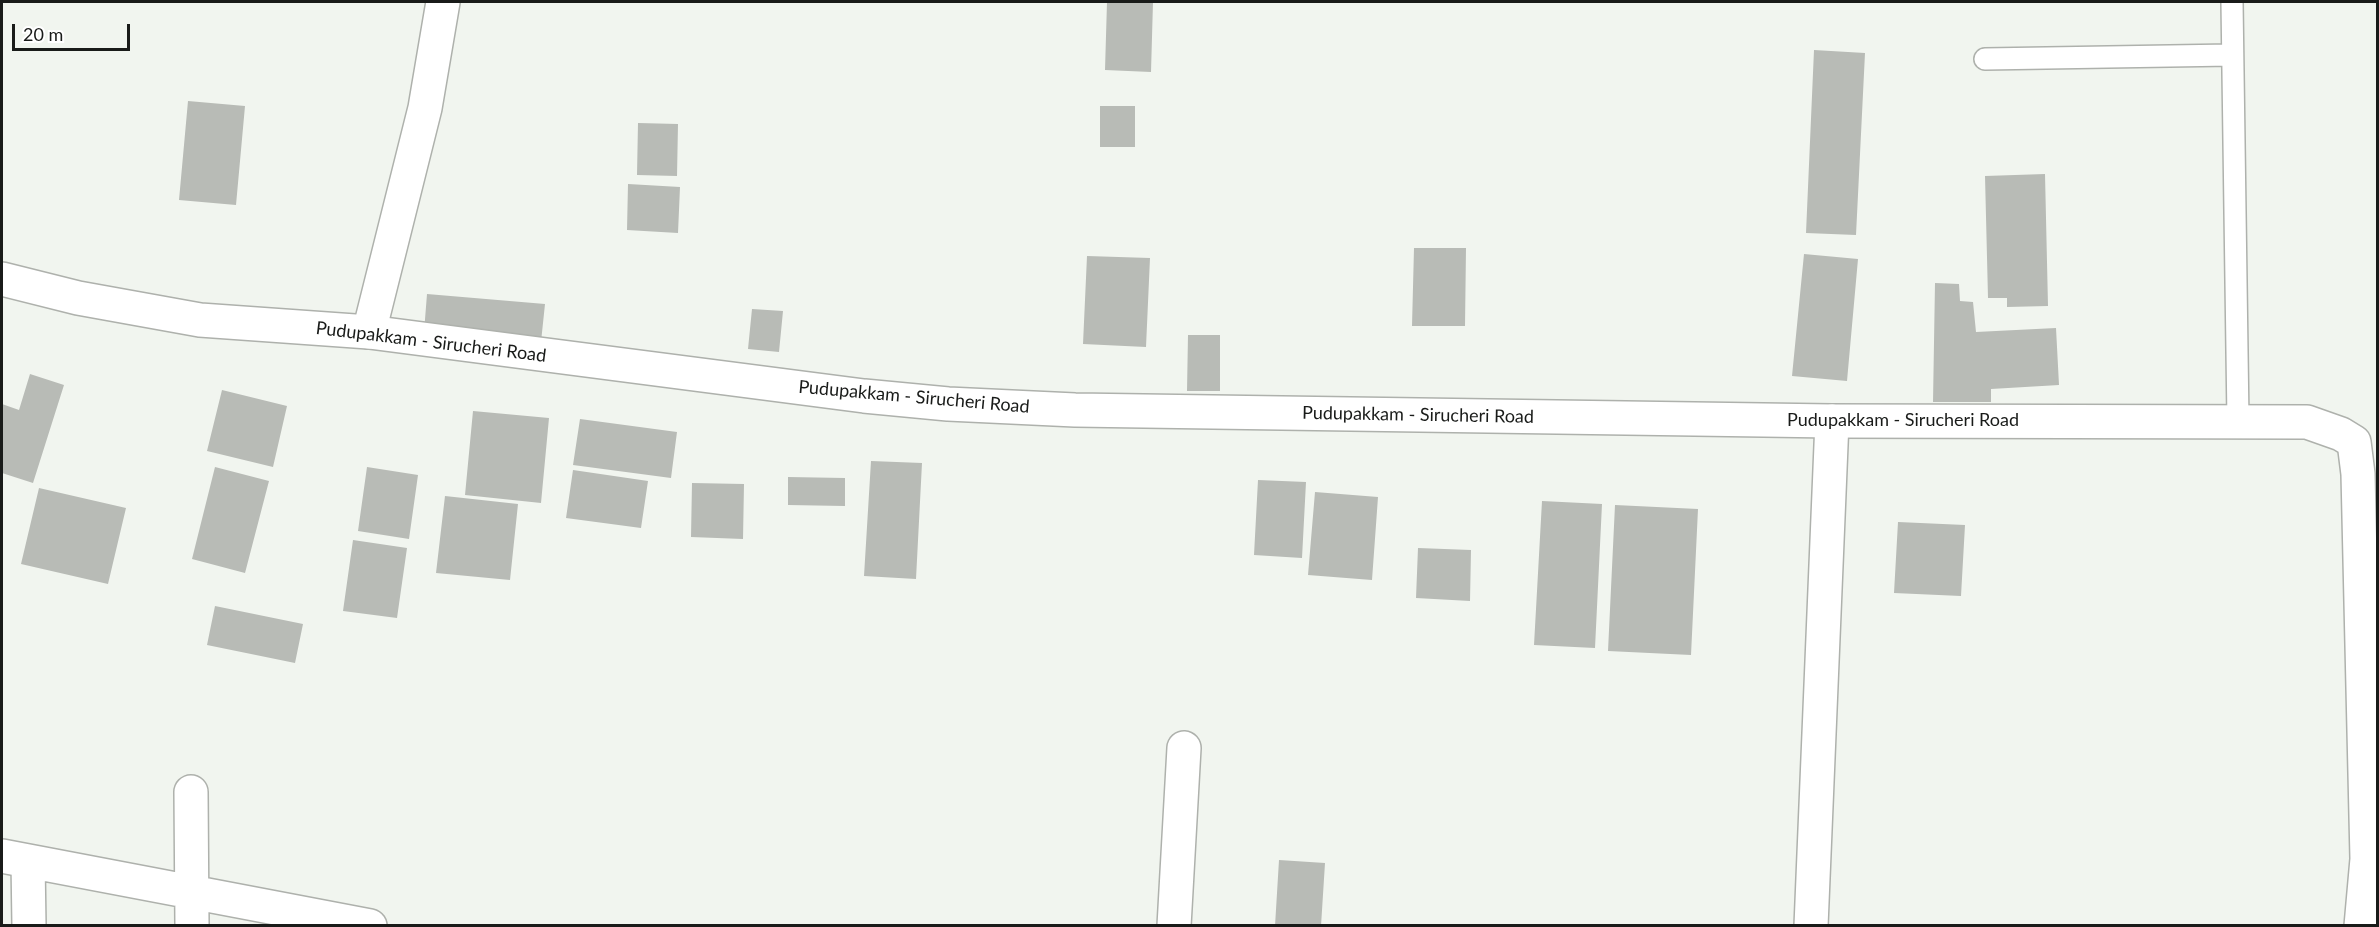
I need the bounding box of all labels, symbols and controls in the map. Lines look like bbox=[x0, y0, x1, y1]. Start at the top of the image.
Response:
scale bar bbox=[15, 12, 134, 50]
text: 20 m bbox=[23, 23, 63, 45]
street label: Pudupakkam - Sirucheri Road bbox=[315, 317, 547, 367]
street label: Pudupakkam - Sirucheri Road bbox=[798, 376, 1030, 418]
street label: Pudupakkam - Sirucheri Road bbox=[1302, 402, 1534, 428]
street label: Pudupakkam - Sirucheri Road bbox=[1787, 409, 2019, 431]

